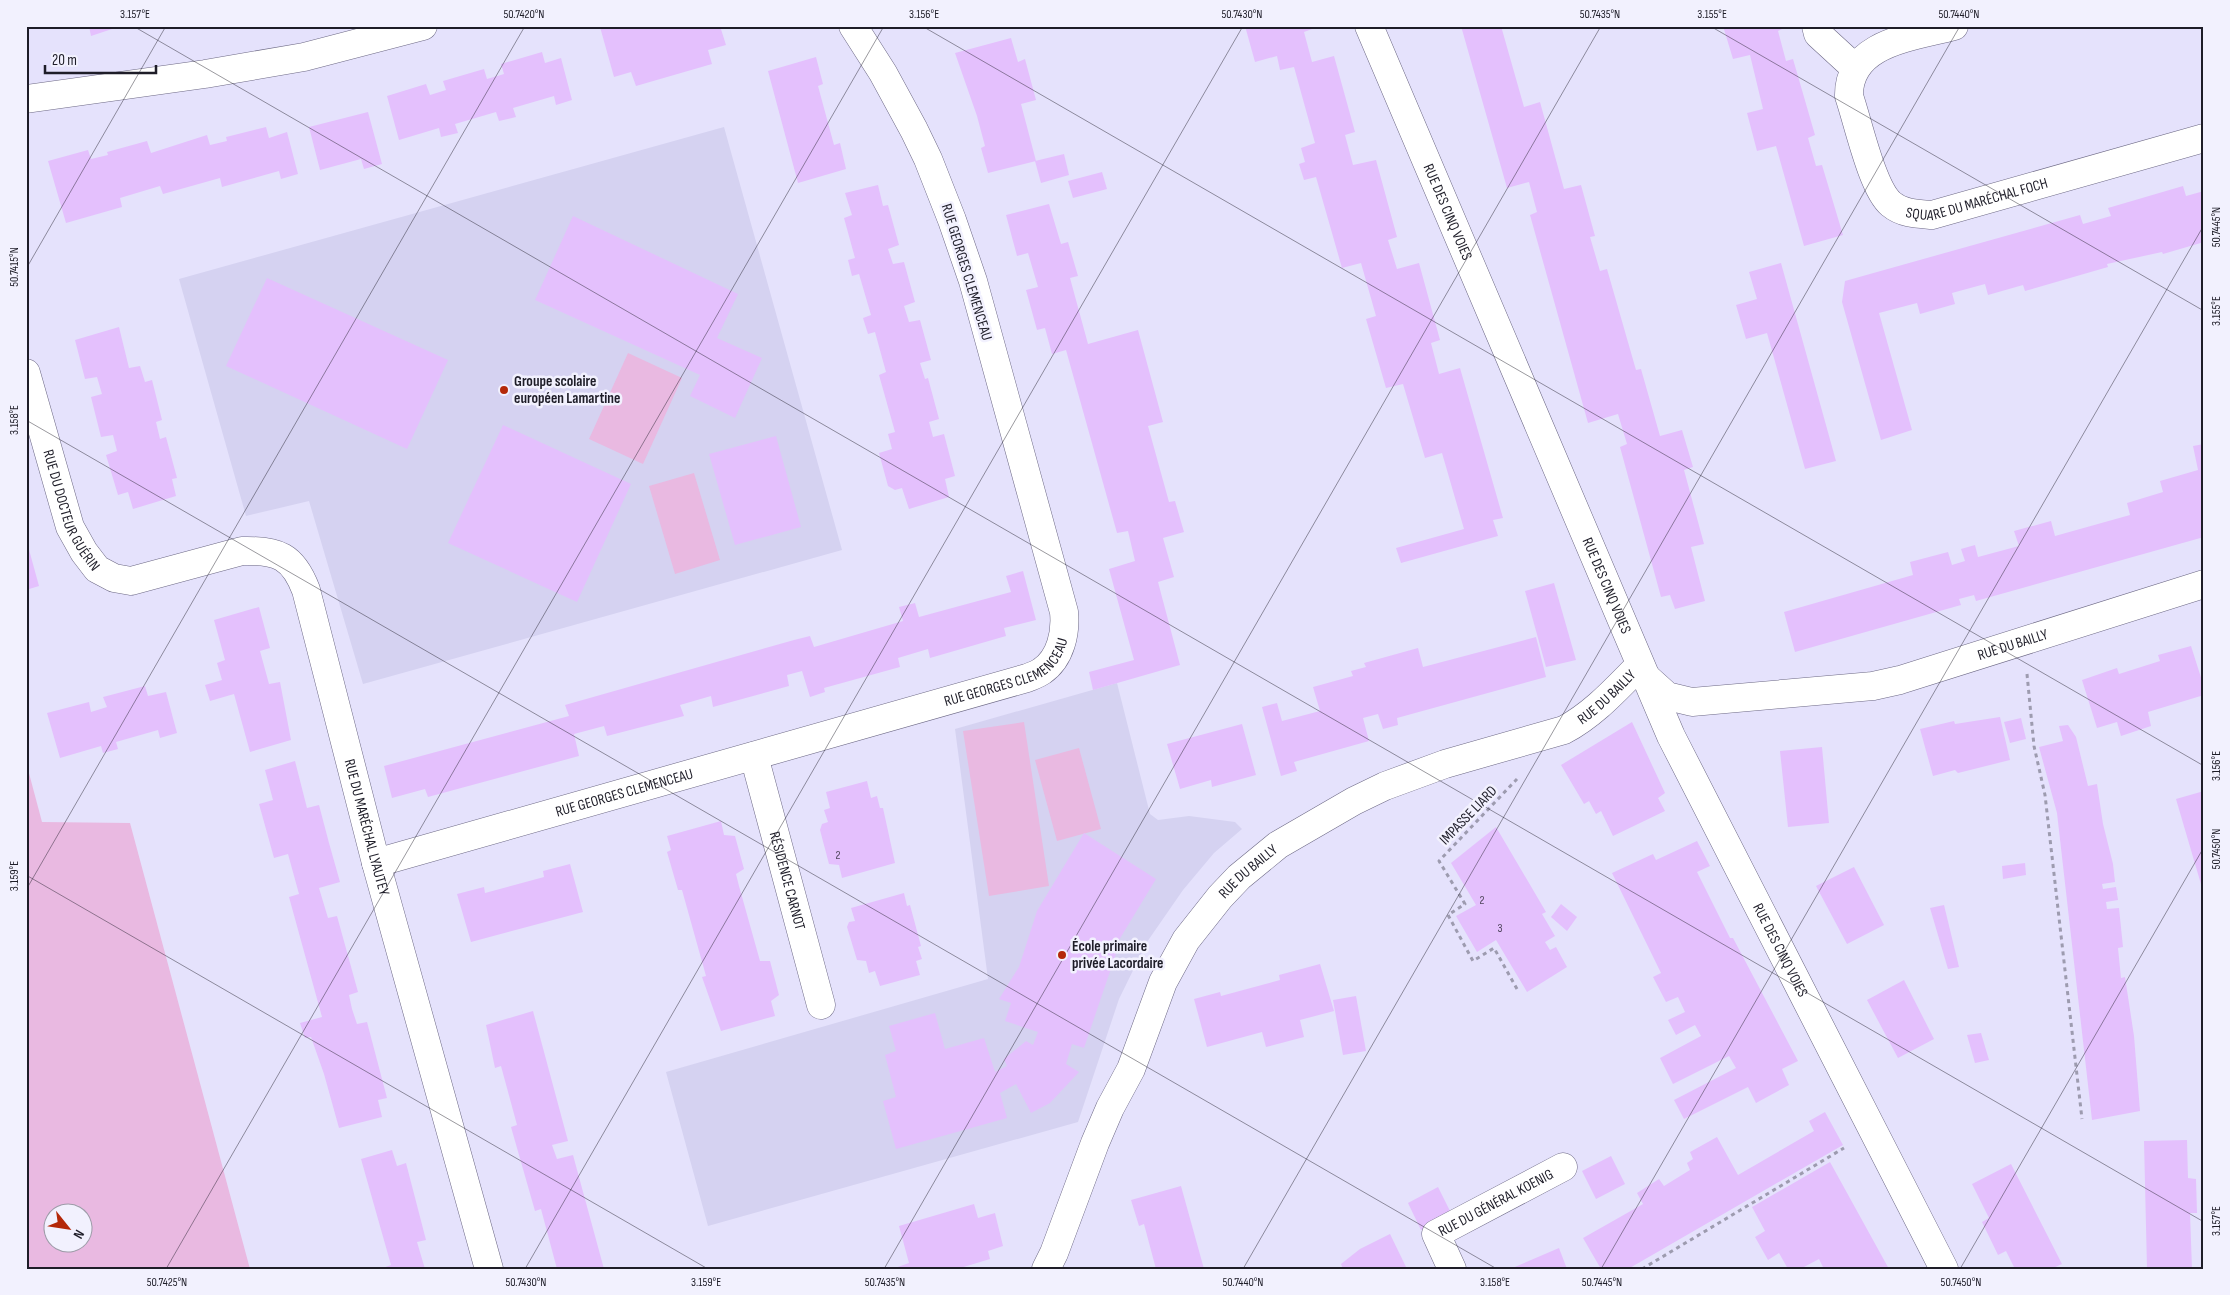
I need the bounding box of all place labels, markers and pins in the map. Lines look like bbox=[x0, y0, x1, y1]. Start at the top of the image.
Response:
place label: Groupe scolaire européen Lamartine bbox=[514, 372, 620, 408]
marker: Groupe scolaire européen Lamartine bbox=[498, 384, 510, 396]
place label: École primaire privée Lacordaire bbox=[1072, 937, 1164, 973]
marker: École primaire privée Lacordaire bbox=[1056, 949, 1068, 961]

